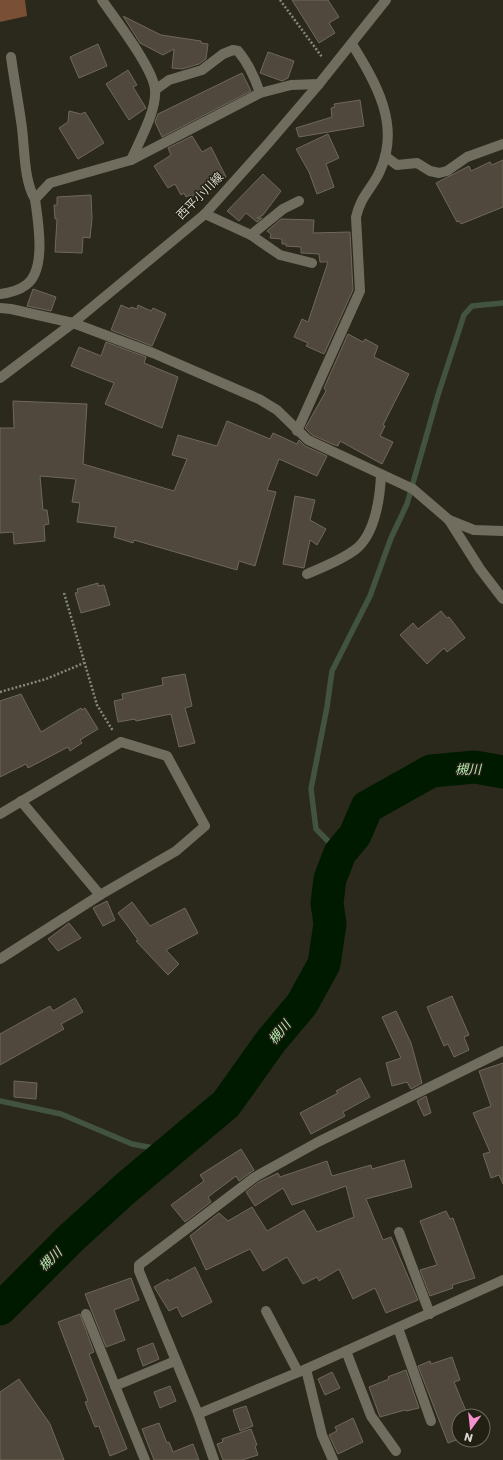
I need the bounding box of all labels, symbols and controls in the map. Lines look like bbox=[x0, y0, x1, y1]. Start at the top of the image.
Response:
street label: 西平小川線 bbox=[172, 168, 227, 223]
water label: 槻川 bbox=[455, 760, 483, 779]
water label: 槻川 bbox=[264, 1015, 296, 1048]
water label: 槻川 bbox=[34, 1242, 68, 1275]
north arrow bbox=[451, 1408, 491, 1448]
text: N bbox=[462, 1429, 474, 1446]

